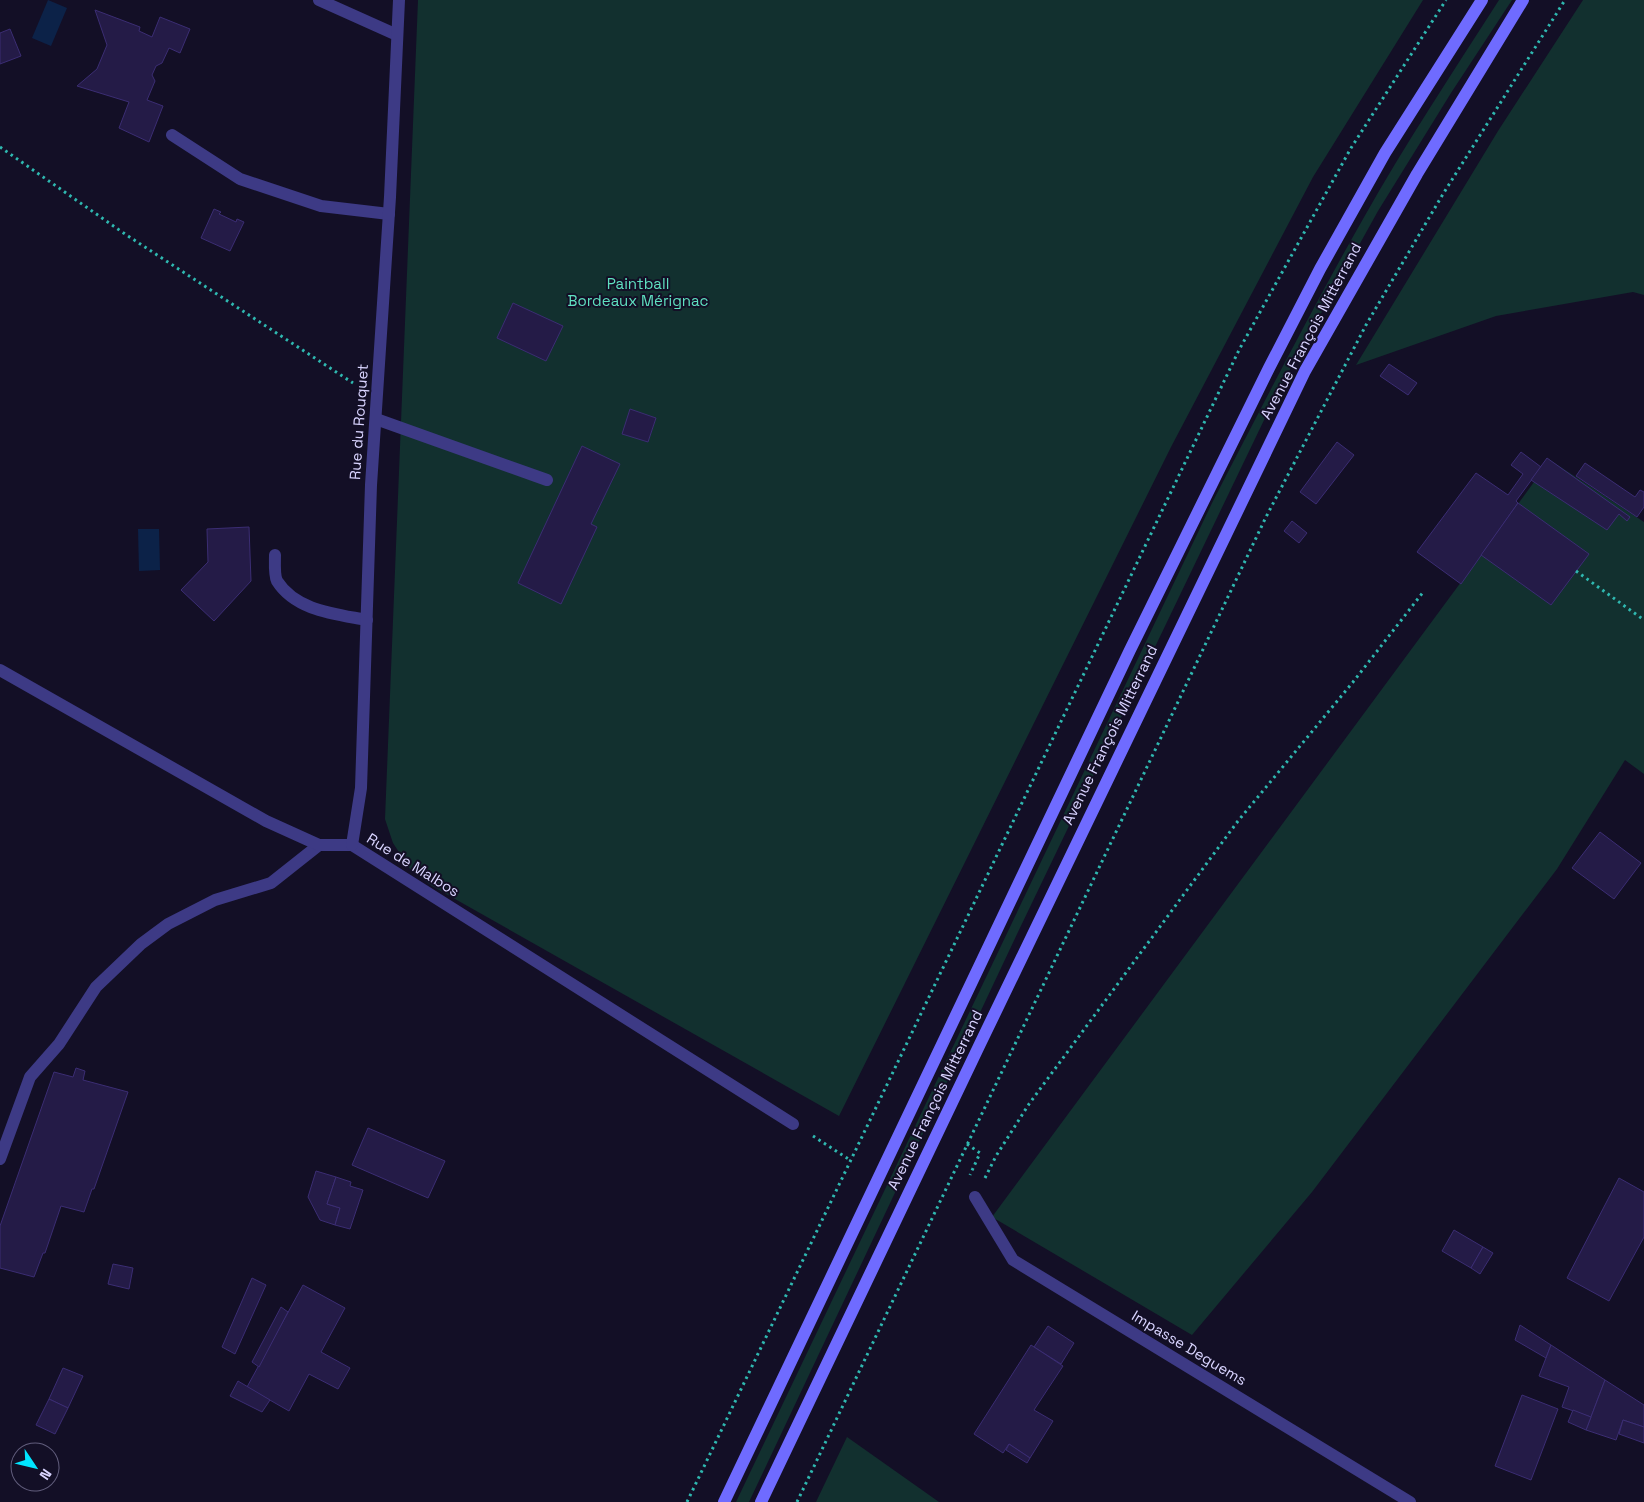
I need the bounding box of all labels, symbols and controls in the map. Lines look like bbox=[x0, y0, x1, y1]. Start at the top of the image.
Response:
street label: Avenue François Mitterrand bbox=[1256, 239, 1365, 422]
park label: Paintball Bordeaux Mérignac bbox=[568, 274, 708, 310]
street label: Rue du Rouquet bbox=[345, 363, 372, 481]
street label: Avenue François Mitterrand bbox=[1058, 642, 1161, 828]
street label: Rue de Malbos bbox=[363, 828, 463, 901]
street label: Avenue François Mitterrand bbox=[883, 1007, 986, 1193]
street label: Impasse Deguems bbox=[1128, 1306, 1250, 1389]
north arrow bbox=[10, 1442, 60, 1492]
text: N bbox=[36, 1465, 56, 1483]

